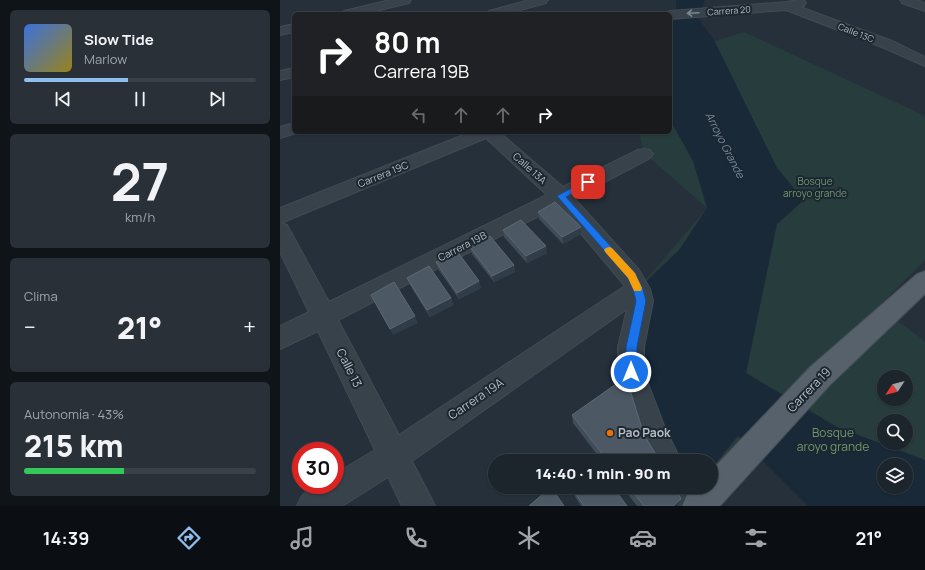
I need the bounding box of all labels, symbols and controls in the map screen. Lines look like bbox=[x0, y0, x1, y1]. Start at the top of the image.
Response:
street label: Carrera 20 bbox=[707, 2, 751, 19]
one-way arrow bbox=[687, 10, 700, 17]
street label: Calle 13C bbox=[836, 20, 877, 46]
text: 80 m bbox=[374, 23, 440, 61]
icon: right bbox=[308, 28, 360, 80]
text: Slow Tide bbox=[84, 29, 154, 50]
text: Marlow bbox=[84, 50, 127, 68]
text: Carrera 19B bbox=[374, 59, 469, 83]
icon: previous bbox=[52, 88, 74, 110]
icon: pause bbox=[129, 88, 151, 110]
icon: next bbox=[206, 88, 228, 110]
icon: left bbox=[408, 104, 430, 126]
icon: ahead bbox=[450, 104, 472, 126]
icon: ahead bbox=[492, 104, 514, 126]
icon: right bbox=[534, 104, 556, 126]
water label: Arroyo Grande bbox=[702, 109, 749, 181]
text: 27 bbox=[111, 146, 169, 217]
street label: Calle 13A bbox=[510, 149, 550, 187]
street label: Carrera 19C bbox=[355, 157, 411, 191]
pin bbox=[571, 165, 605, 199]
icon: arrive bbox=[577, 171, 599, 193]
park label: Bosque arroyo grande bbox=[783, 174, 847, 200]
text: km/h bbox=[125, 208, 155, 226]
street label: Carrera 19B bbox=[435, 228, 489, 264]
text: Clima bbox=[24, 287, 58, 305]
text: 21° bbox=[117, 307, 162, 348]
text: − bbox=[24, 312, 36, 342]
text: + bbox=[243, 312, 256, 342]
street label: Calle 13 bbox=[332, 345, 366, 390]
position arrow bbox=[610, 351, 652, 393]
street label: Carrera 19 bbox=[783, 364, 834, 416]
north arrow bbox=[877, 370, 913, 406]
map controls bbox=[877, 370, 913, 494]
street label: Carrera 19A bbox=[445, 374, 507, 423]
text: Autonomía · 43% bbox=[24, 405, 124, 423]
button: search bbox=[877, 414, 913, 450]
place label: Pao Paok bbox=[618, 424, 671, 441]
park label: Bosque aroyo grande bbox=[797, 424, 869, 455]
text: 215 km bbox=[24, 425, 123, 466]
marker: Pao Paok bbox=[605, 428, 615, 438]
speed limit sign: 30 bbox=[292, 442, 344, 494]
button: layers bbox=[877, 458, 913, 494]
text: 14:40 · 1 min · 90 m bbox=[536, 463, 670, 484]
icon: directions bbox=[175, 524, 203, 552]
icon: music bbox=[288, 524, 316, 552]
icon: phone bbox=[402, 524, 430, 552]
icon: climate bbox=[515, 524, 543, 552]
icon: car bbox=[629, 524, 657, 552]
icon: filters bbox=[742, 524, 770, 552]
text: 14:39 bbox=[43, 526, 89, 550]
text: 21° bbox=[855, 526, 882, 550]

